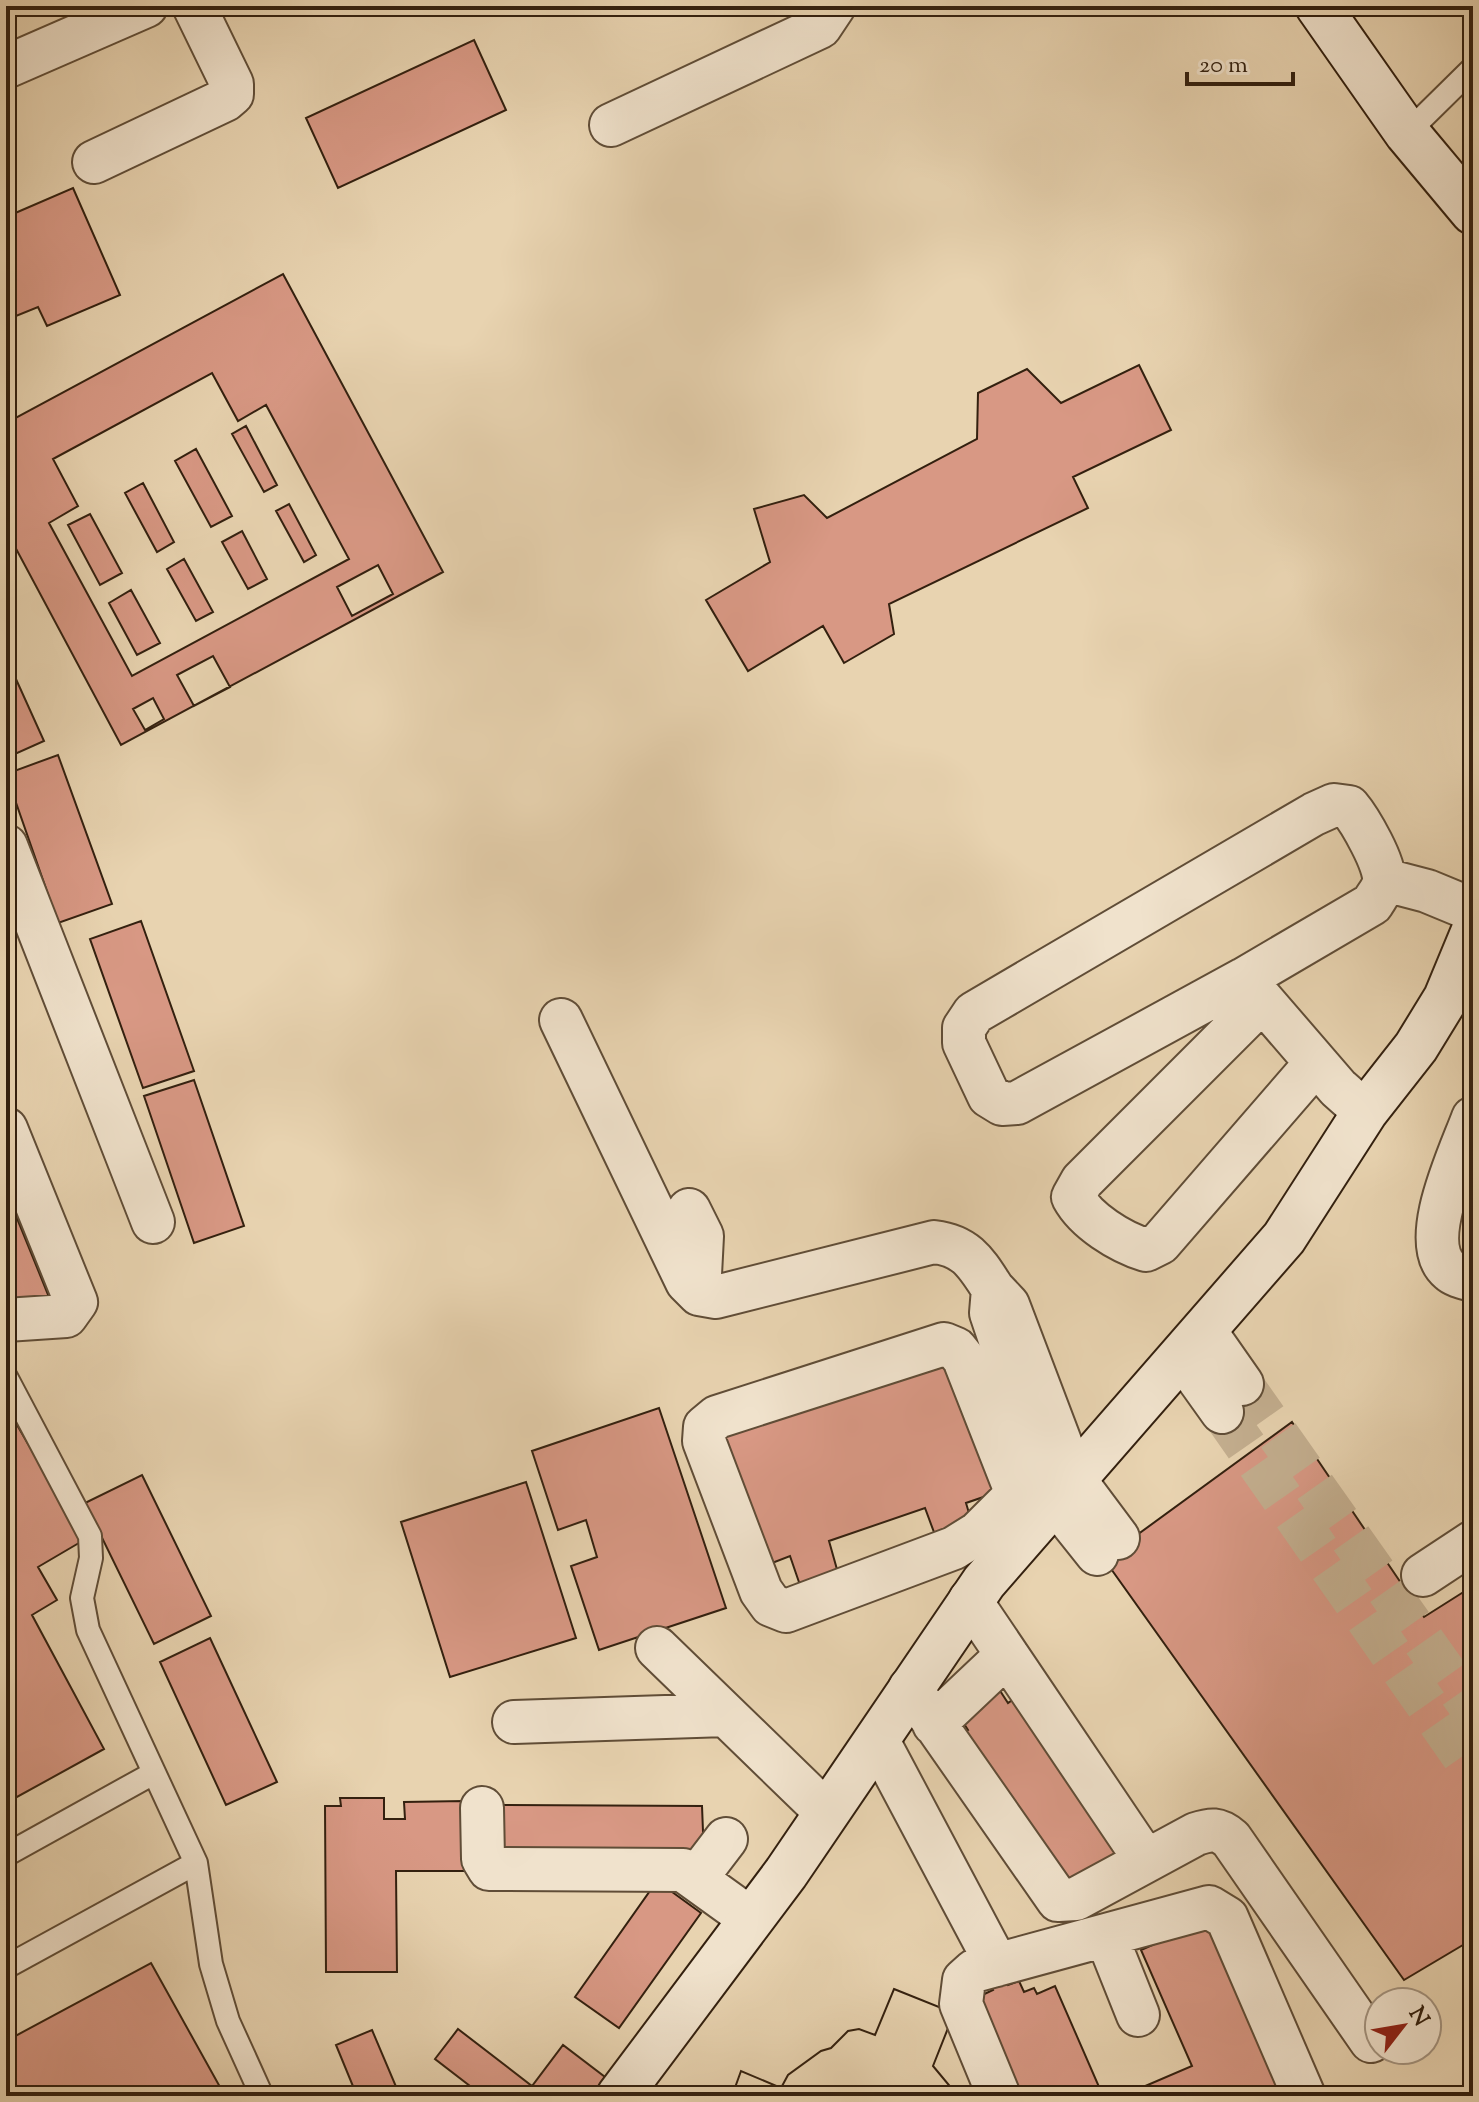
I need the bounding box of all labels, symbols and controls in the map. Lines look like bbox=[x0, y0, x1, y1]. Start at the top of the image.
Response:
scale bar bbox=[1187, 36, 1293, 86]
text: 20 m bbox=[1199, 49, 1248, 83]
north arrow bbox=[1363, 1986, 1443, 2066]
text: N bbox=[1399, 2001, 1436, 2033]

